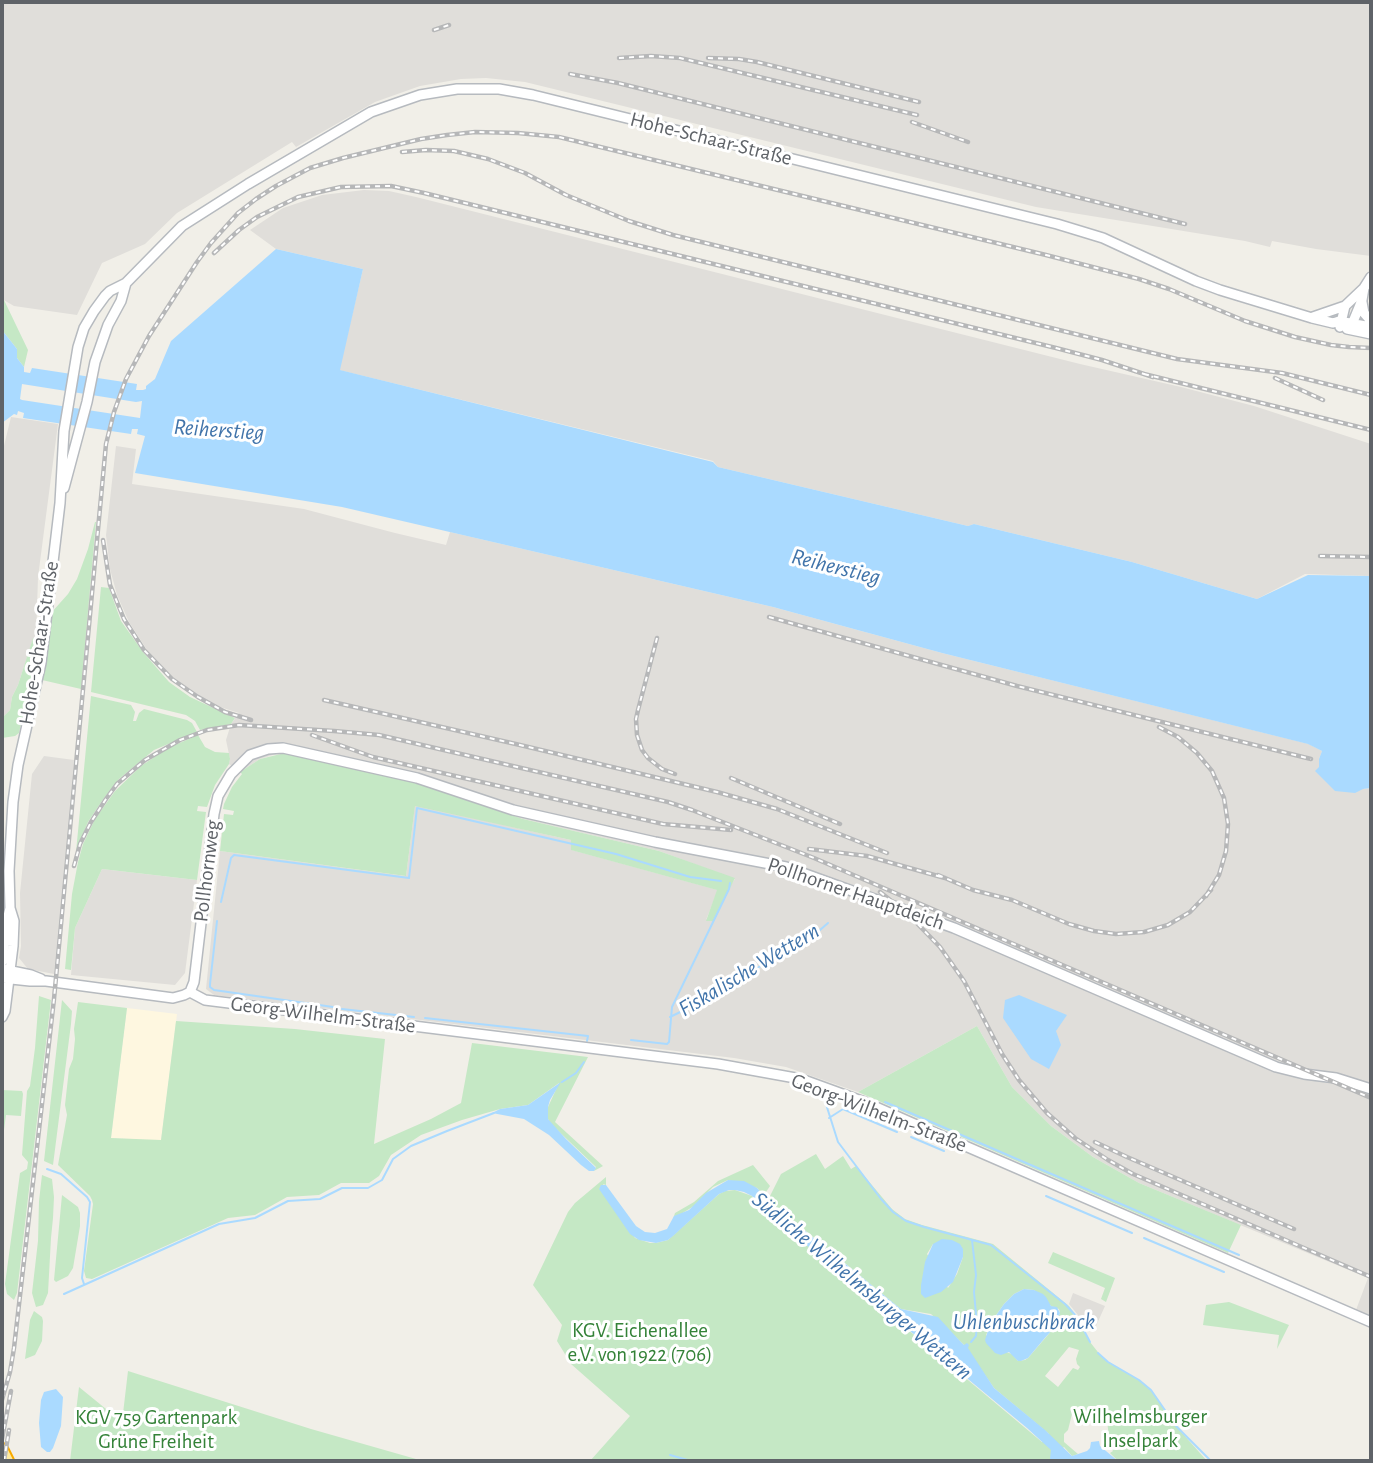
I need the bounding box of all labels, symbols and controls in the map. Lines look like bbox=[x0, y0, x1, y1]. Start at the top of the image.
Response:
street label: Hohe-Schaar-Straße bbox=[628, 107, 794, 171]
water label: Reiherstieg bbox=[173, 413, 265, 447]
water label: Reiherstieg bbox=[789, 543, 883, 591]
street label: Hohe-Schaar-Straße bbox=[14, 559, 64, 727]
street label: Pollhornweg bbox=[188, 819, 226, 923]
street label: Pollhorner Hauptdeich bbox=[764, 852, 948, 936]
water label: Fiskalische Wettern bbox=[673, 917, 825, 1023]
street label: Georg-Wilhelm-Straße bbox=[229, 991, 417, 1039]
street label: Georg-Wilhelm-Straße bbox=[788, 1068, 970, 1158]
water label: Südliche Wilhelmsburger Wettern bbox=[746, 1186, 978, 1386]
water label: Uhlenbuschbrack bbox=[953, 1308, 1095, 1336]
park label: KGV. Eichenallee e.V. von 1922 (706) bbox=[567, 1318, 713, 1368]
park label: Wilhelmsburger Inselpark bbox=[1073, 1404, 1207, 1454]
park label: KGV 759 Gartenpark Grüne Freiheit bbox=[75, 1405, 237, 1455]

